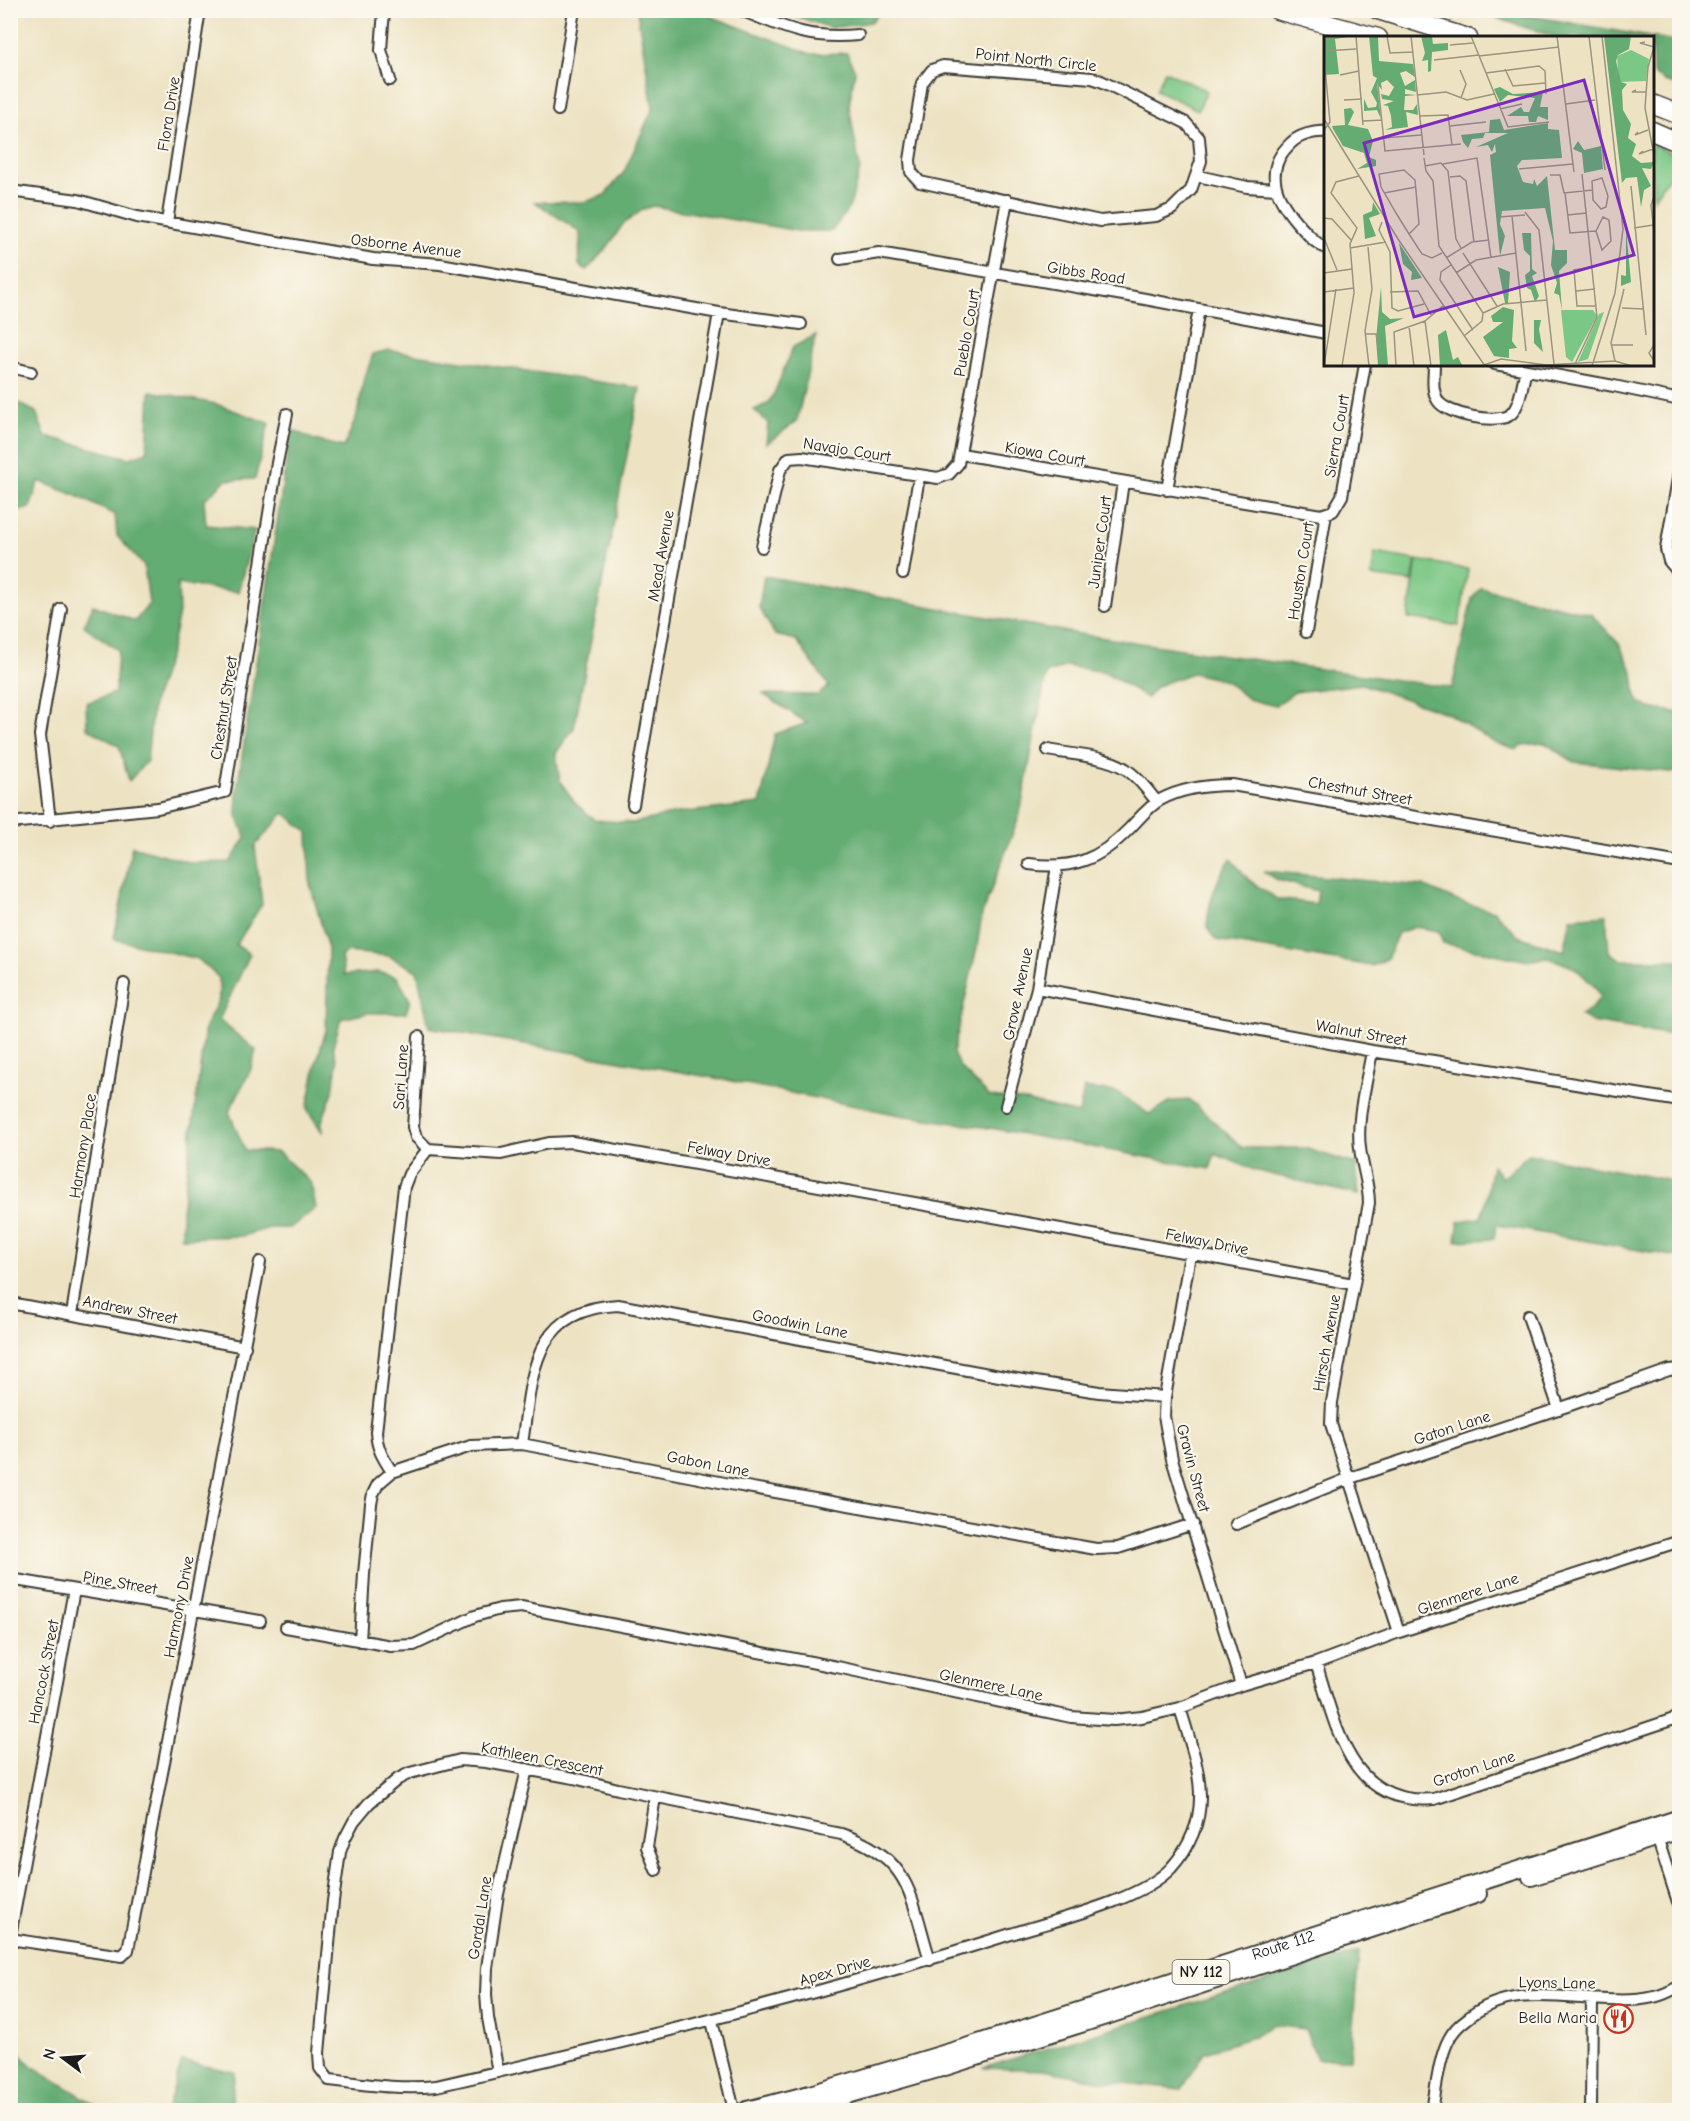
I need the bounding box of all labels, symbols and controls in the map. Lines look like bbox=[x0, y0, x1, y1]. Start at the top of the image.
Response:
inset map bbox=[1324, 36, 1654, 366]
street label: Point North Circle bbox=[975, 45, 1097, 75]
street label: Flora Drive bbox=[154, 75, 184, 153]
street label: Osborne Avenue bbox=[350, 230, 462, 262]
street label: Gibbs Road bbox=[1046, 258, 1126, 288]
street label: Pueblo Court bbox=[950, 287, 984, 378]
street label: Sierra Court bbox=[1321, 393, 1353, 479]
street label: Navajo Court bbox=[802, 434, 892, 466]
street label: Kiowa Court bbox=[1003, 438, 1087, 470]
street label: Juniper Court bbox=[1085, 494, 1115, 590]
street label: Mead Avenue bbox=[644, 509, 678, 603]
street label: Houston Court bbox=[1284, 520, 1318, 621]
street label: Chestnut Street bbox=[207, 654, 241, 761]
street label: Chestnut Street bbox=[1307, 773, 1414, 809]
street label: Grove Avenue bbox=[999, 946, 1037, 1042]
street label: Walnut Street bbox=[1314, 1016, 1408, 1050]
street label: Sari Lane bbox=[390, 1044, 412, 1110]
street label: Harmony Place bbox=[66, 1092, 100, 1200]
street label: Felway Drive bbox=[686, 1138, 772, 1170]
street label: Felway Drive bbox=[1164, 1225, 1250, 1259]
street label: Andrew Street bbox=[81, 1292, 179, 1328]
street label: Hirsch Avenue bbox=[1310, 1293, 1344, 1393]
street label: Goodwin Lane bbox=[751, 1306, 849, 1342]
street label: Gaton Lane bbox=[1411, 1407, 1493, 1449]
street label: Gravin Street bbox=[1173, 1422, 1213, 1514]
street label: Gabon Lane bbox=[665, 1447, 751, 1481]
street label: Harmony Drive bbox=[160, 1554, 198, 1660]
street label: Pine Street bbox=[82, 1568, 159, 1598]
street label: Glenmere Lane bbox=[1415, 1569, 1521, 1619]
street label: Hancock Street bbox=[25, 1618, 63, 1726]
street label: Glenmere Lane bbox=[938, 1665, 1044, 1705]
street label: Kathleen Crescent bbox=[480, 1738, 605, 1780]
street label: Groton Lane bbox=[1431, 1747, 1517, 1791]
street label: Gordal Lane bbox=[465, 1875, 495, 1961]
street label: Route 112 bbox=[1250, 1927, 1317, 1964]
street label: Apex Drive bbox=[797, 1952, 873, 1990]
road number: NY 112 bbox=[1172, 1960, 1230, 1984]
street label: Lyons Lane bbox=[1518, 1973, 1596, 1993]
restaurant icon: Bella Maria bbox=[1602, 2002, 1634, 2034]
place label: Bella Maria bbox=[1519, 2009, 1597, 2027]
north arrow bbox=[33, 2028, 93, 2088]
text: N bbox=[39, 2047, 60, 2062]

